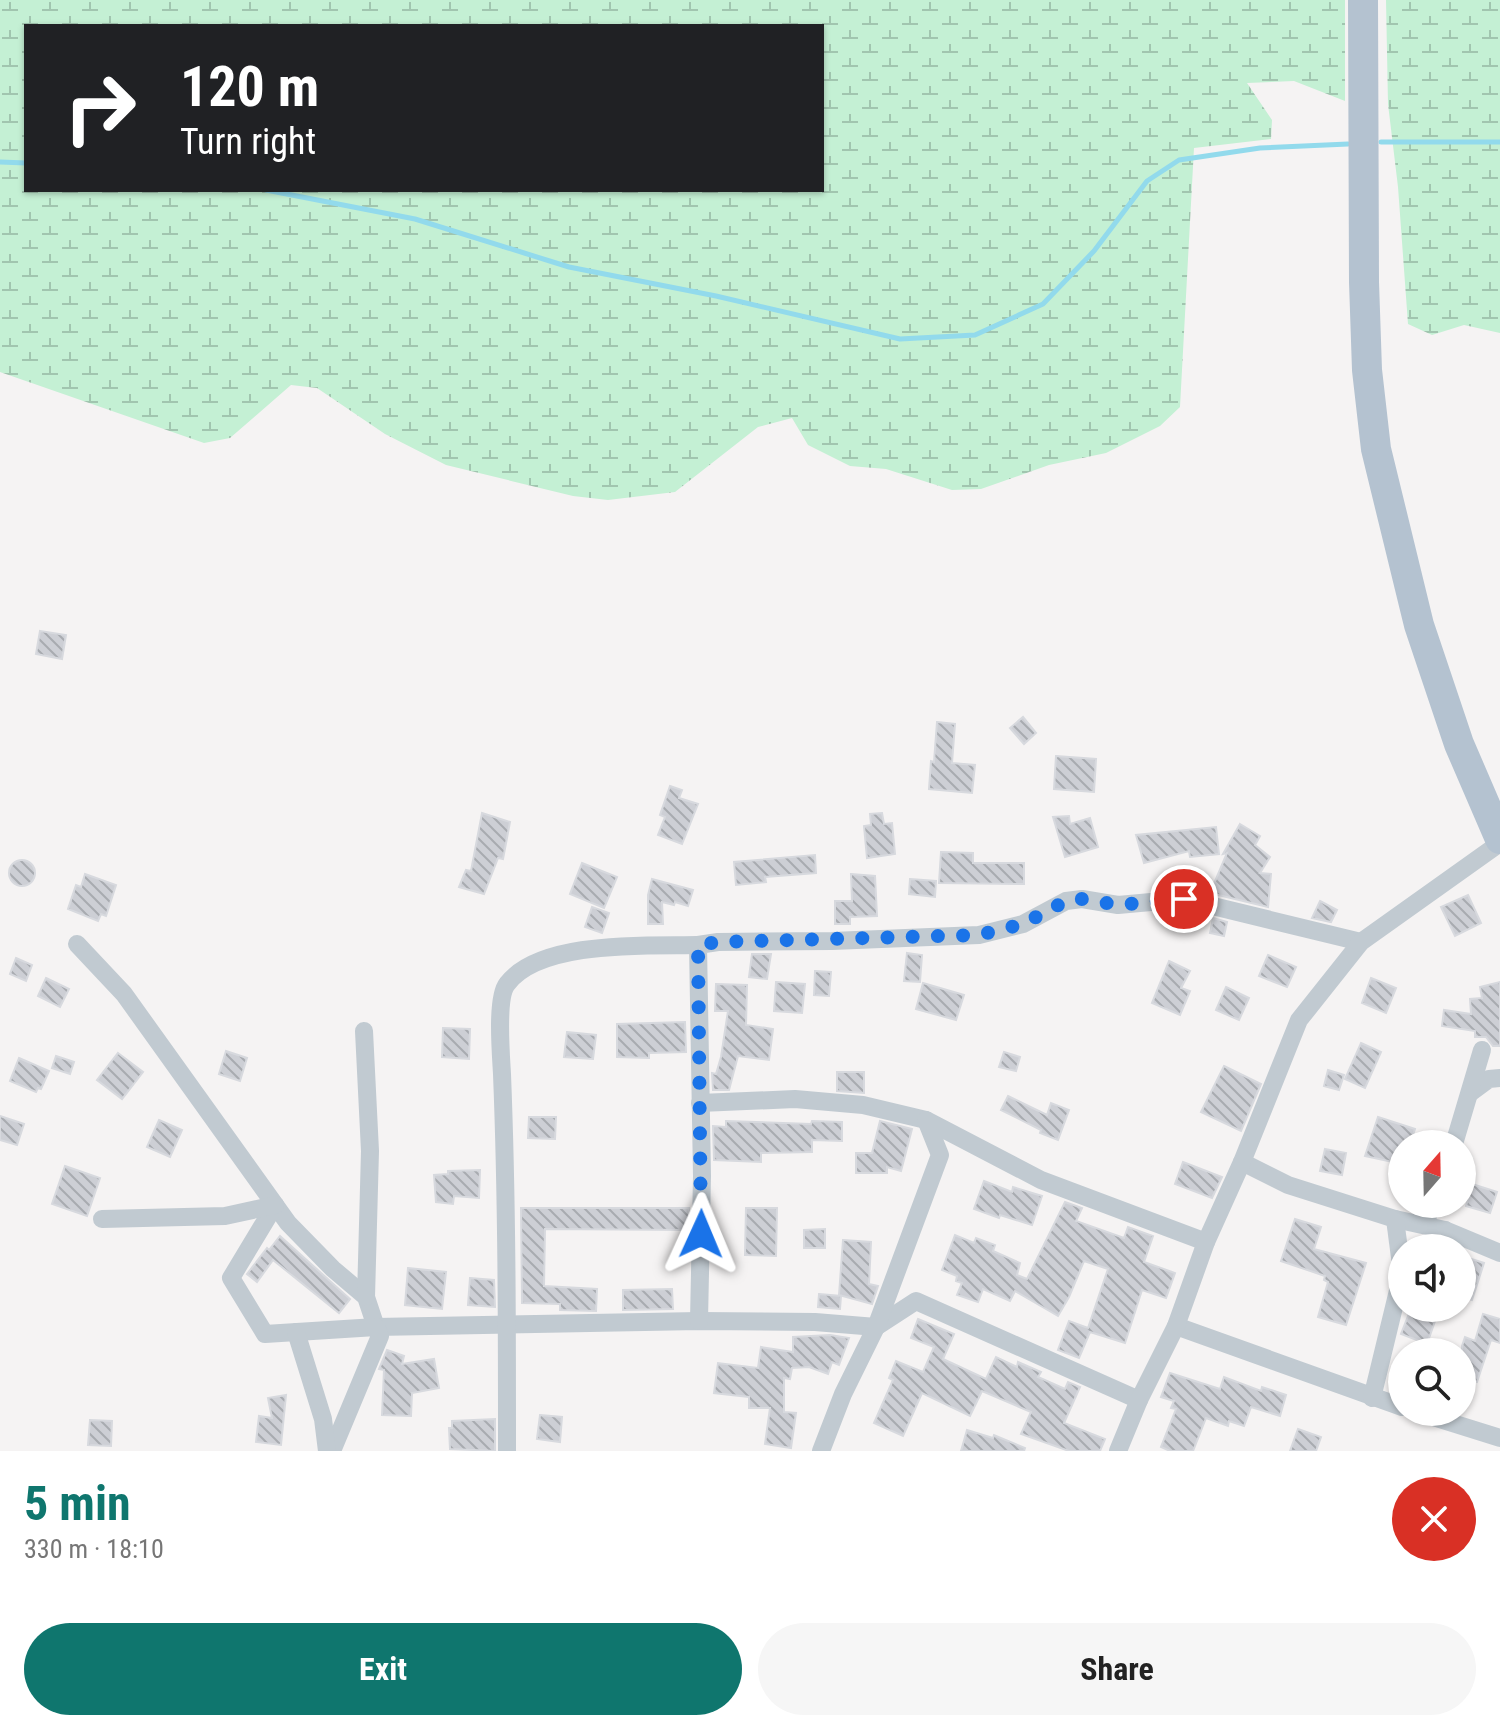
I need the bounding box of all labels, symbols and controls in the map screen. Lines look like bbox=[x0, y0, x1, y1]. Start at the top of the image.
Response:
text: 120 m bbox=[180, 54, 319, 120]
icon: right bbox=[48, 56, 152, 160]
text: Turn right bbox=[180, 121, 316, 163]
pin bbox=[1150, 865, 1218, 933]
icon: arrive bbox=[1162, 877, 1206, 921]
north arrow bbox=[1388, 1130, 1476, 1218]
map controls bbox=[1388, 1130, 1476, 1426]
position arrow bbox=[659, 1192, 743, 1276]
button: sound bbox=[1388, 1234, 1476, 1322]
button: search bbox=[1388, 1338, 1476, 1426]
text: 5 min bbox=[24, 1475, 131, 1532]
button: close bbox=[1392, 1477, 1476, 1561]
text: 330 m · 18:10 bbox=[24, 1534, 164, 1564]
button: Exit bbox=[24, 1623, 742, 1715]
button: Share bbox=[758, 1623, 1476, 1715]

